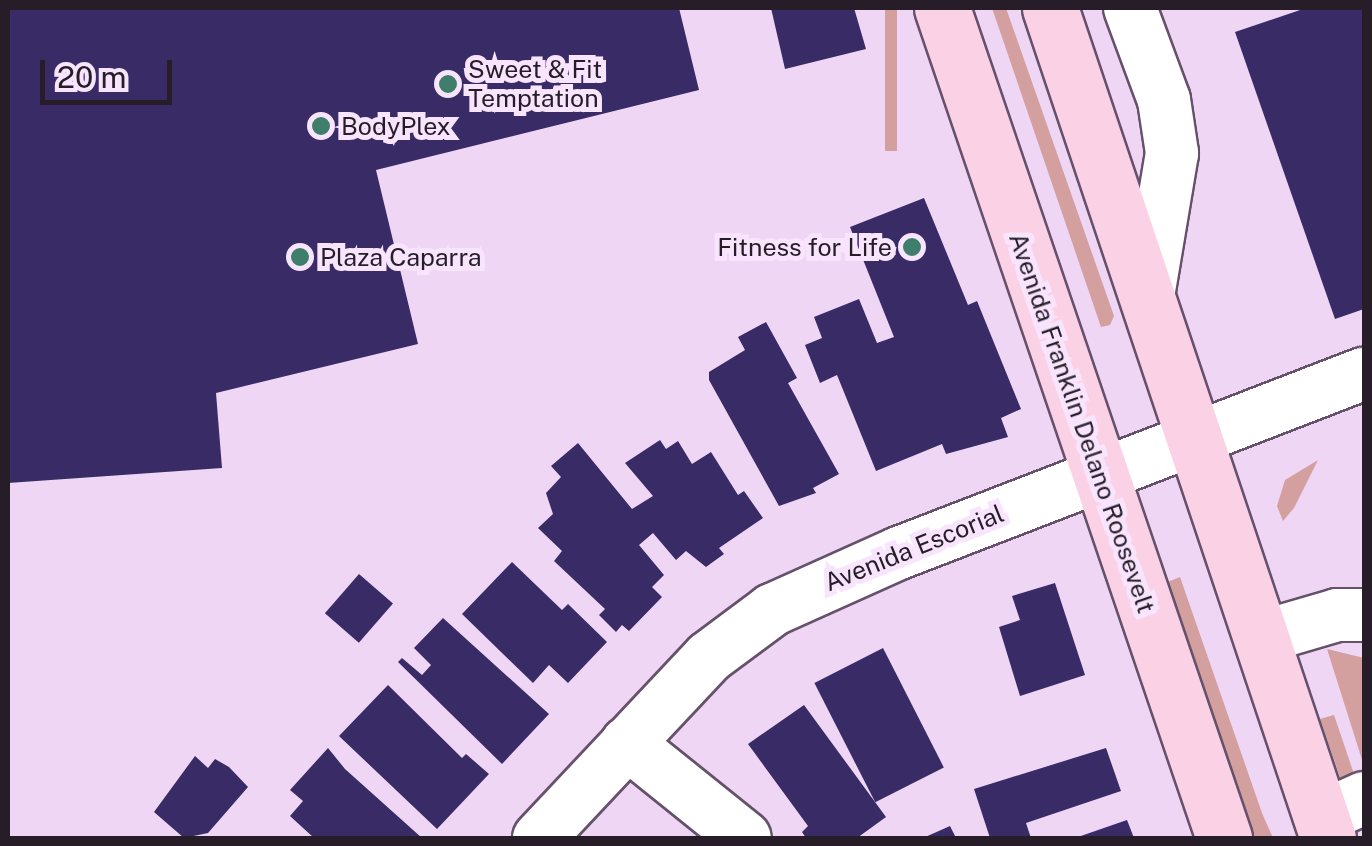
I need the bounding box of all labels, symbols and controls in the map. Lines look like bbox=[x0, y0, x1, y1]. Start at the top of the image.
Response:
scale bar bbox=[45, 40, 178, 102]
place label: Sweet & Fit Temptation bbox=[468, 55, 602, 114]
text: 20 m bbox=[57, 59, 126, 95]
marker: Sweet & Fit Temptation bbox=[437, 73, 459, 95]
place label: BodyPlex bbox=[341, 111, 451, 141]
marker: BodyPlex bbox=[310, 115, 332, 137]
street label: Avenida Franklin Delano Roosevelt bbox=[1003, 229, 1161, 617]
place label: Fitness for Life bbox=[717, 232, 892, 262]
marker: Fitness for Life bbox=[901, 236, 923, 258]
place label: Plaza Caparra bbox=[320, 242, 482, 272]
marker: Plaza Caparra bbox=[289, 246, 311, 268]
street label: Avenida Escorial bbox=[820, 498, 1008, 598]

